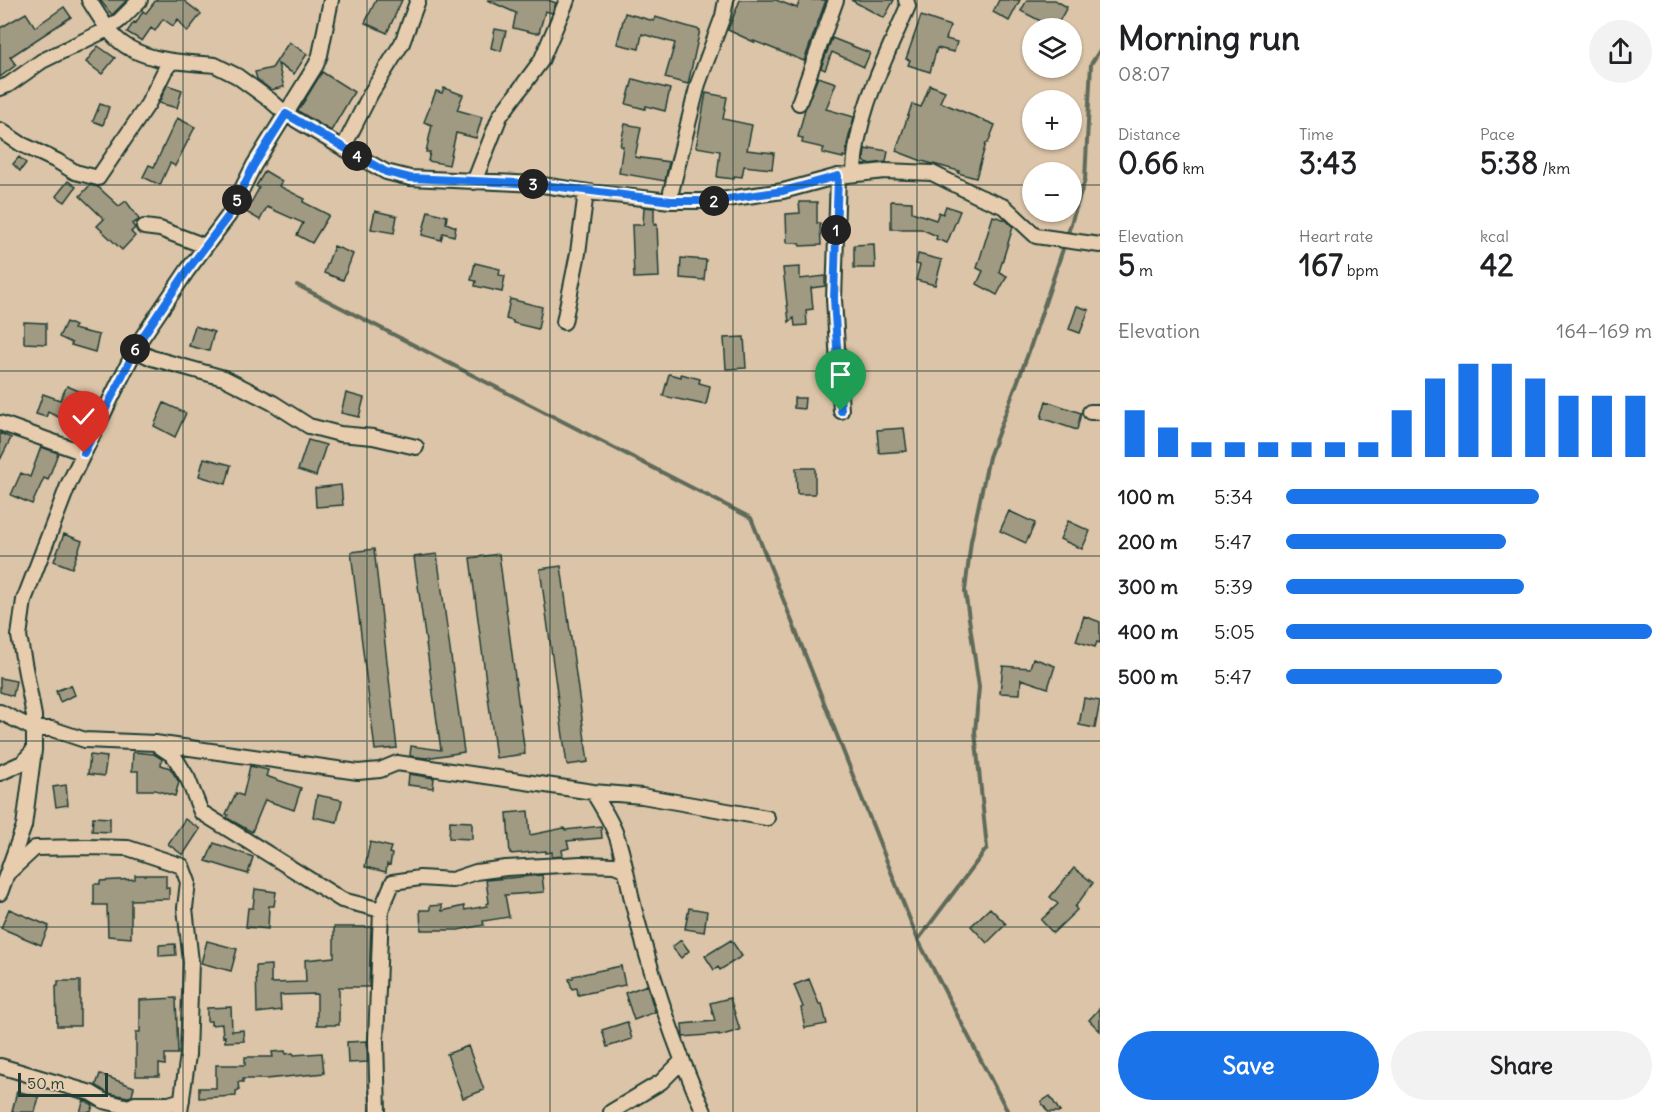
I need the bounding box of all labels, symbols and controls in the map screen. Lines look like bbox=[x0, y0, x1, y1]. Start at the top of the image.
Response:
text: Morning run bbox=[1118, 17, 1300, 59]
map controls bbox=[1022, 18, 1082, 222]
button: layers bbox=[1022, 18, 1082, 78]
button: share bbox=[1589, 20, 1652, 83]
text: 08:07 bbox=[1118, 61, 1170, 86]
button: + bbox=[1022, 90, 1082, 150]
text: Distance bbox=[1118, 124, 1180, 144]
text: Time bbox=[1299, 124, 1334, 144]
text: Pace bbox=[1480, 124, 1515, 144]
pin: 4 bbox=[342, 141, 372, 171]
text: 0.66 bbox=[1118, 144, 1179, 182]
text: 3:43 bbox=[1299, 144, 1357, 182]
text: 5:38 bbox=[1480, 144, 1538, 182]
text: 4 bbox=[352, 146, 362, 166]
text: km bbox=[1179, 158, 1205, 178]
text: /km bbox=[1538, 158, 1570, 178]
button: − bbox=[1022, 162, 1082, 222]
pin: 3 bbox=[518, 169, 548, 199]
text: 3 bbox=[528, 174, 538, 194]
pin: 5 bbox=[222, 185, 252, 215]
pin: 2 bbox=[699, 186, 729, 216]
text: 5 bbox=[232, 190, 242, 210]
text: 2 bbox=[710, 191, 718, 211]
pin: 1 bbox=[821, 215, 851, 245]
text: 1 bbox=[833, 220, 839, 240]
text: Elevation bbox=[1118, 226, 1184, 246]
text: Heart rate bbox=[1299, 226, 1373, 246]
text: kcal bbox=[1480, 226, 1509, 246]
text: 5 bbox=[1118, 246, 1135, 284]
text: 167 bbox=[1299, 246, 1343, 284]
text: 42 bbox=[1480, 246, 1514, 284]
text: m bbox=[1135, 260, 1153, 280]
text: bpm bbox=[1343, 260, 1379, 280]
text: Elevation bbox=[1118, 318, 1200, 343]
text: 164–169 m bbox=[1556, 318, 1652, 343]
pin: 6 bbox=[120, 334, 150, 364]
text: 6 bbox=[130, 339, 140, 359]
pin bbox=[815, 349, 866, 411]
icon: arrive bbox=[824, 358, 857, 391]
pin bbox=[58, 391, 109, 453]
icon: check bbox=[67, 400, 100, 433]
text: 100 m bbox=[1118, 484, 1175, 509]
text: 5:34 bbox=[1214, 484, 1253, 509]
text: 200 m bbox=[1118, 529, 1178, 554]
text: 5:47 bbox=[1214, 529, 1251, 554]
text: 300 m bbox=[1118, 574, 1178, 599]
text: 5:39 bbox=[1214, 574, 1253, 599]
text: 400 m bbox=[1118, 619, 1178, 644]
text: 5:05 bbox=[1214, 619, 1255, 644]
text: 500 m bbox=[1118, 664, 1178, 689]
text: 5:47 bbox=[1214, 664, 1251, 689]
button: Save bbox=[1118, 1031, 1379, 1100]
button: Share bbox=[1391, 1031, 1652, 1100]
scale bar bbox=[18, 1070, 108, 1098]
text: 50 m bbox=[27, 1073, 65, 1093]

